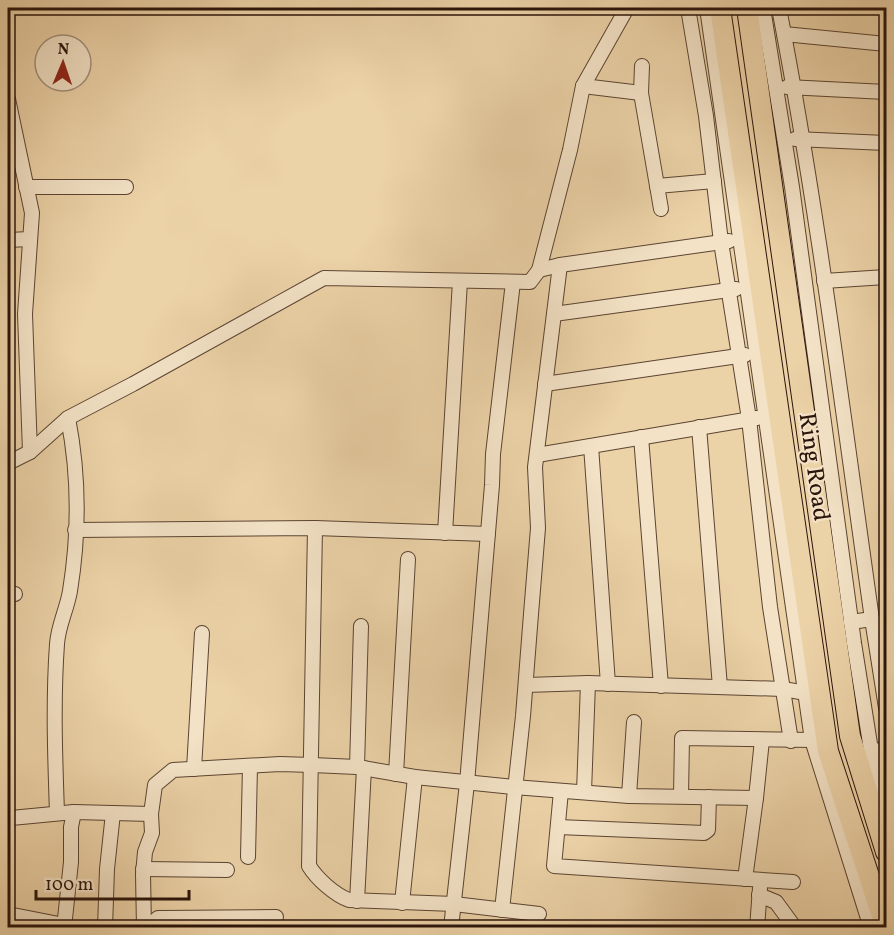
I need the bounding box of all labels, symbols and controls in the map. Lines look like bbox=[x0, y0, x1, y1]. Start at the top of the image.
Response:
north arrow bbox=[33, 33, 93, 93]
text: N bbox=[57, 39, 70, 61]
street label: Ring Road bbox=[789, 411, 837, 523]
scale bar bbox=[36, 863, 189, 901]
text: 100 m bbox=[45, 873, 94, 898]

